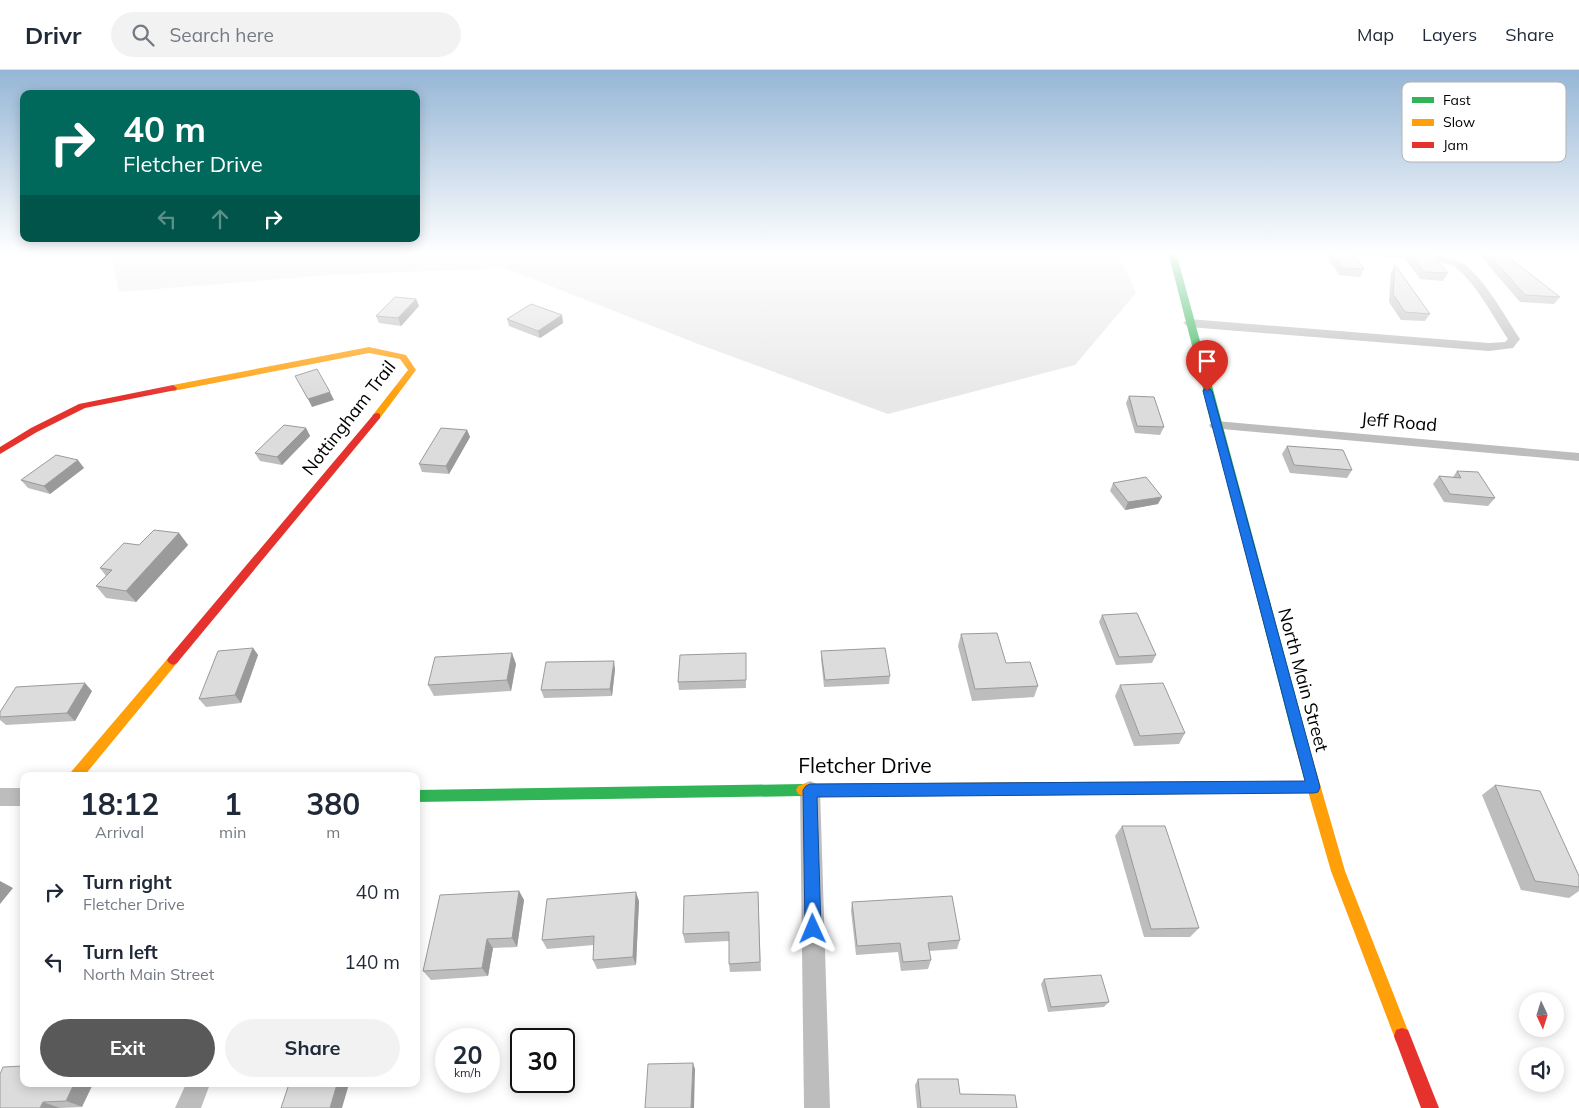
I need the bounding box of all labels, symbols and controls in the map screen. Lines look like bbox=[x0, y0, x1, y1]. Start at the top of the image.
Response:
search box bbox=[111, 12, 461, 57]
text: Drivr bbox=[25, 20, 81, 50]
icon: search bbox=[129, 21, 157, 49]
text: Search here bbox=[169, 23, 274, 47]
text: Map bbox=[1357, 23, 1394, 46]
text: Layers bbox=[1422, 23, 1477, 46]
text: Share bbox=[1505, 23, 1554, 46]
legend bbox=[1402, 82, 1566, 162]
text: Fast bbox=[1443, 91, 1471, 109]
text: 40 m bbox=[123, 107, 206, 151]
icon: right bbox=[40, 110, 105, 175]
text: Slow bbox=[1443, 113, 1475, 131]
text: Jam bbox=[1443, 136, 1468, 154]
text: Fletcher Drive bbox=[123, 150, 263, 178]
icon: left bbox=[153, 205, 181, 233]
icon: ahead bbox=[206, 205, 234, 233]
icon: right bbox=[259, 205, 287, 233]
pin bbox=[1186, 340, 1228, 391]
icon: arrive bbox=[1193, 347, 1221, 375]
street label: Nottingham Trail bbox=[297, 356, 400, 479]
street label: Jeff Road bbox=[1360, 407, 1438, 436]
street label: North Main Street bbox=[1273, 605, 1334, 754]
street label: Fletcher Drive bbox=[798, 752, 932, 778]
text: 18:12 bbox=[80, 785, 159, 823]
text: 1 bbox=[224, 785, 242, 823]
text: 380 bbox=[306, 785, 360, 823]
text: Arrival bbox=[95, 822, 144, 842]
text: min bbox=[219, 822, 246, 842]
text: m bbox=[326, 822, 340, 842]
text: Turn right bbox=[83, 870, 172, 894]
icon: right bbox=[40, 878, 68, 906]
text: 40 m bbox=[356, 880, 400, 904]
text: Fletcher Drive bbox=[83, 894, 185, 914]
position arrow bbox=[786, 902, 838, 954]
text: Turn left bbox=[83, 940, 158, 964]
icon: left bbox=[40, 948, 68, 976]
text: 140 m bbox=[344, 950, 400, 974]
text: North Main Street bbox=[83, 964, 214, 984]
north arrow bbox=[1519, 992, 1564, 1038]
map controls bbox=[1519, 992, 1564, 1092]
button: Exit bbox=[40, 1019, 215, 1077]
button: Share bbox=[225, 1019, 400, 1077]
speed limit sign: 30 bbox=[510, 1028, 575, 1093]
text: 20 bbox=[452, 1039, 483, 1070]
button: sound bbox=[1519, 1047, 1564, 1092]
text: km/h bbox=[454, 1065, 481, 1080]

